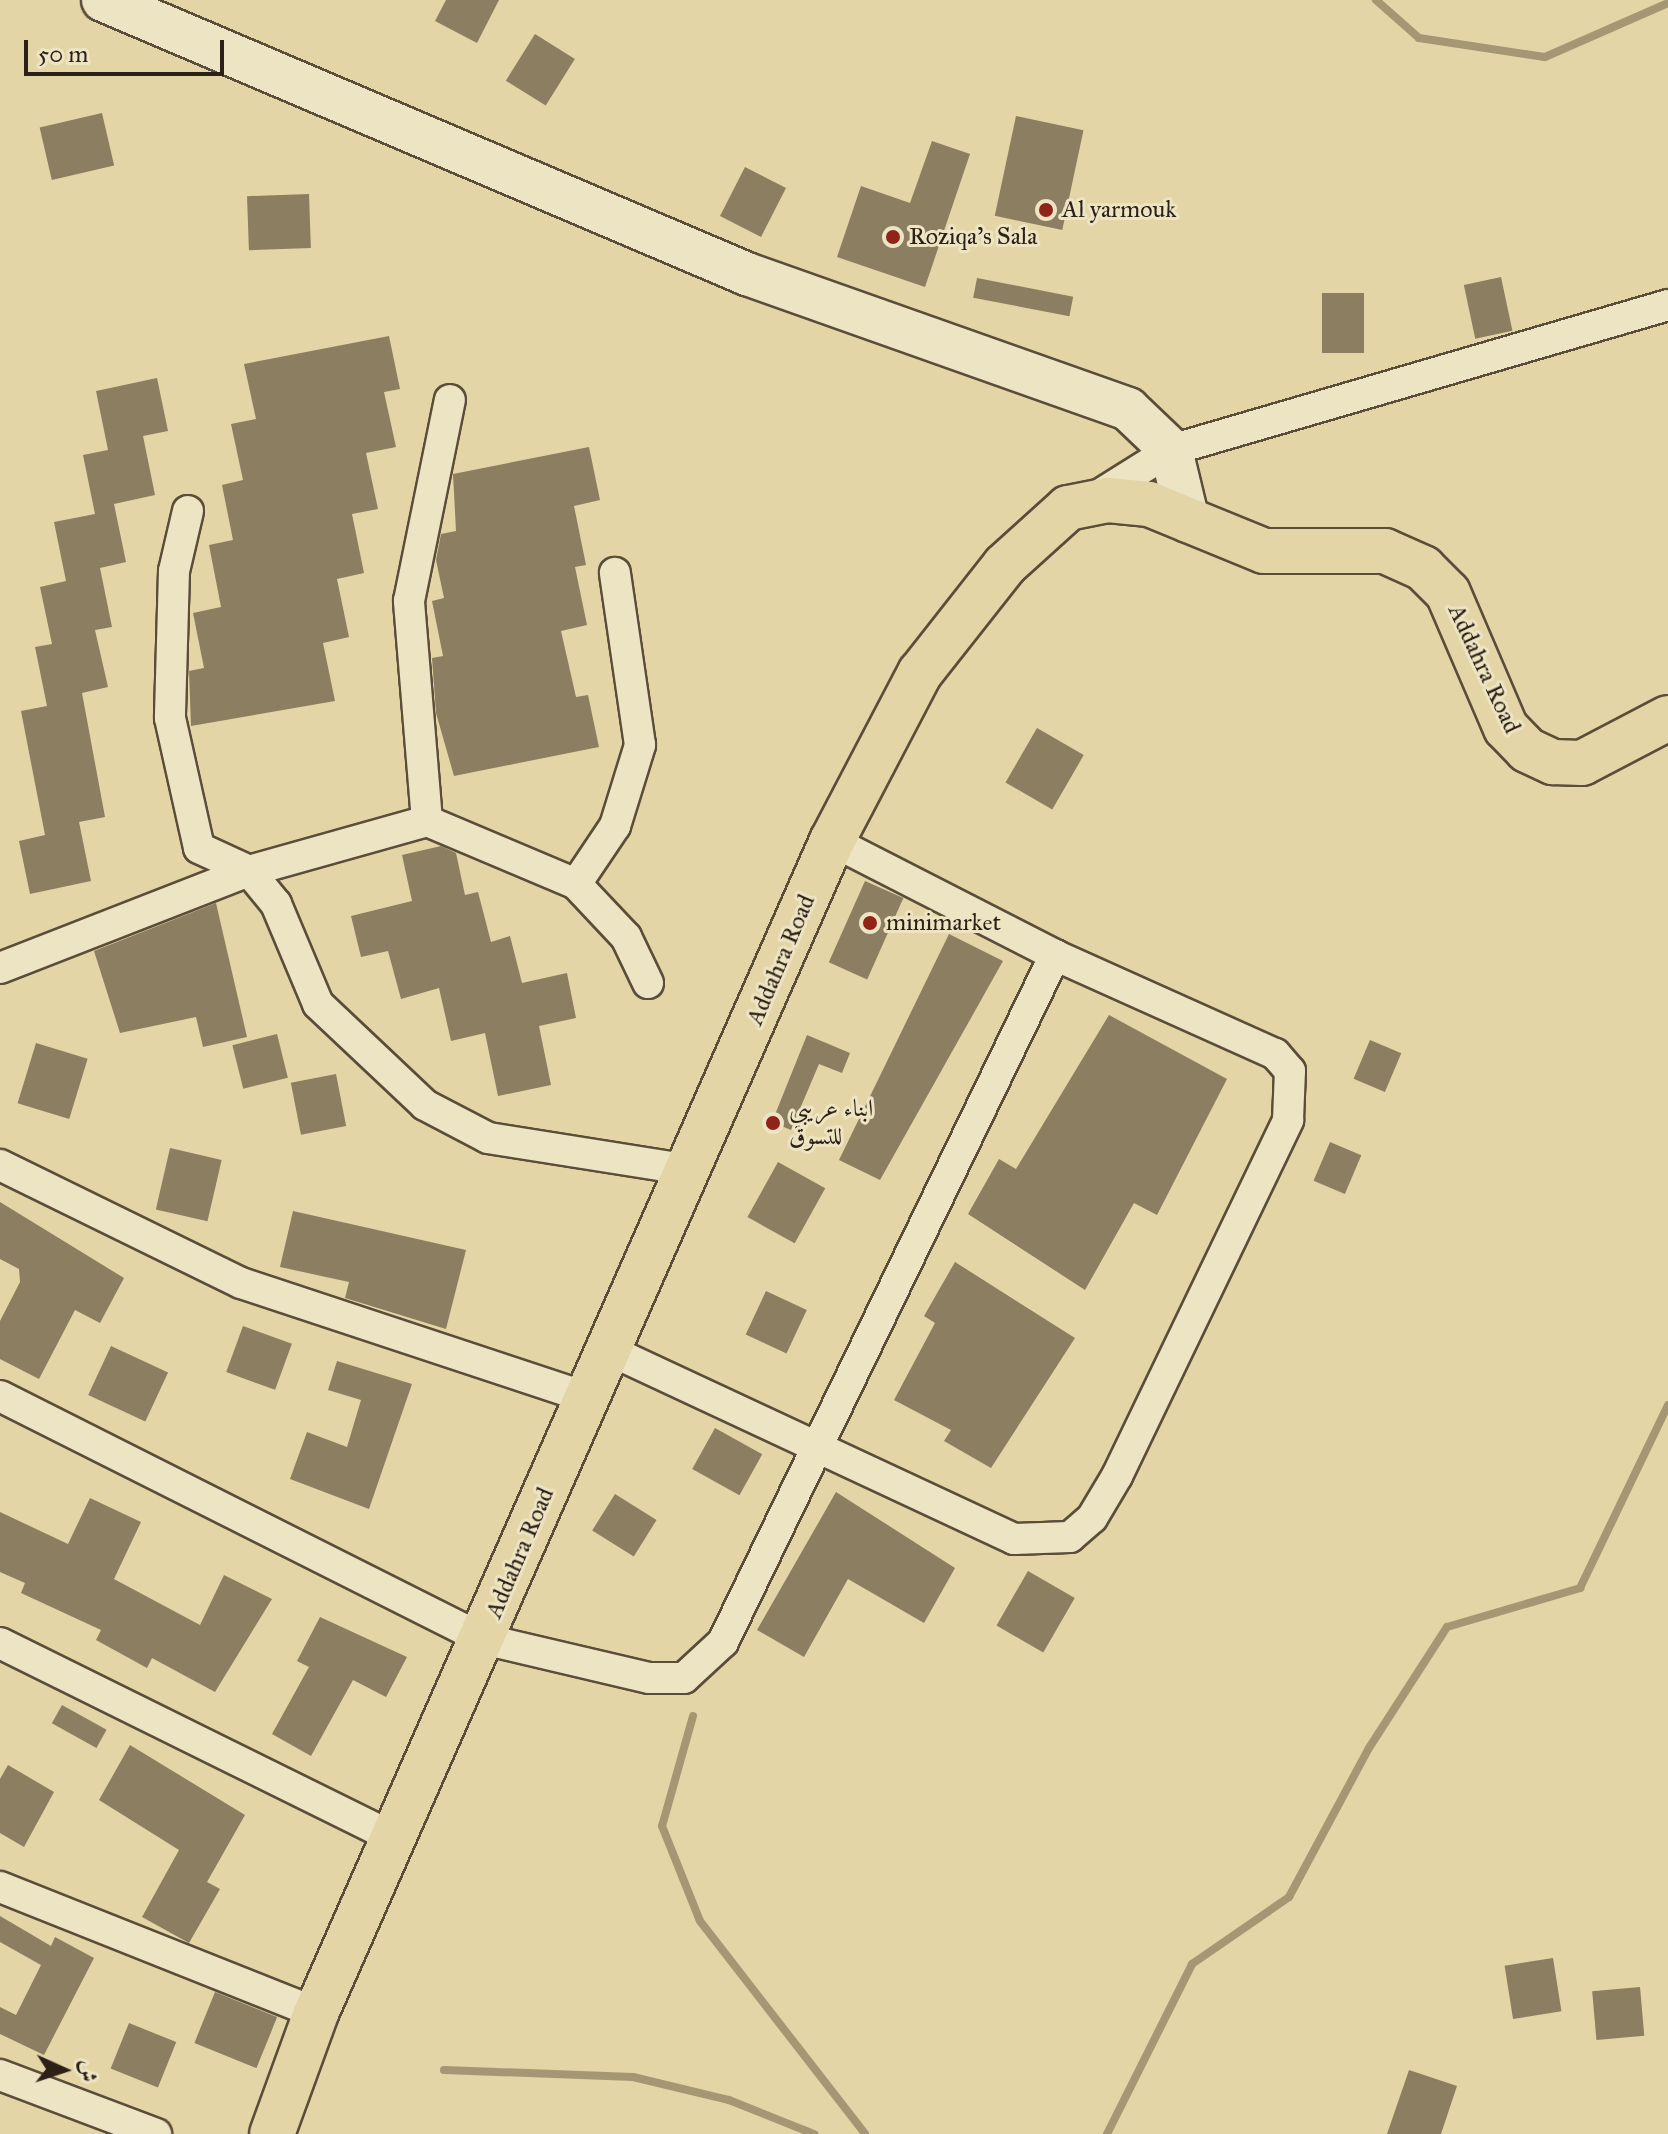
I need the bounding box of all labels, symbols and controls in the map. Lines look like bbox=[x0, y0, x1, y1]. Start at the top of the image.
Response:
scale bar bbox=[28, 24, 228, 74]
text: 50 m bbox=[38, 39, 88, 69]
place label: Al yarmouk bbox=[1062, 196, 1176, 224]
marker: Al yarmouk bbox=[1037, 201, 1055, 219]
place label: Roziqa’s Sala bbox=[909, 223, 1037, 251]
marker: Roziqa’s Sala bbox=[884, 228, 902, 246]
street label: Addahra Road bbox=[1442, 600, 1526, 738]
street label: Addahra Road bbox=[741, 890, 821, 1030]
place label: minimarket bbox=[886, 909, 1001, 937]
marker: minimarket bbox=[861, 914, 879, 932]
place label: ابناء عريبي للتسوق bbox=[789, 1095, 873, 1151]
marker: ابناء عريبي للتسوق bbox=[764, 1114, 782, 1132]
street label: Addahra Road bbox=[480, 1483, 560, 1623]
north arrow bbox=[24, 2030, 104, 2110]
text: ش bbox=[74, 2060, 103, 2083]

